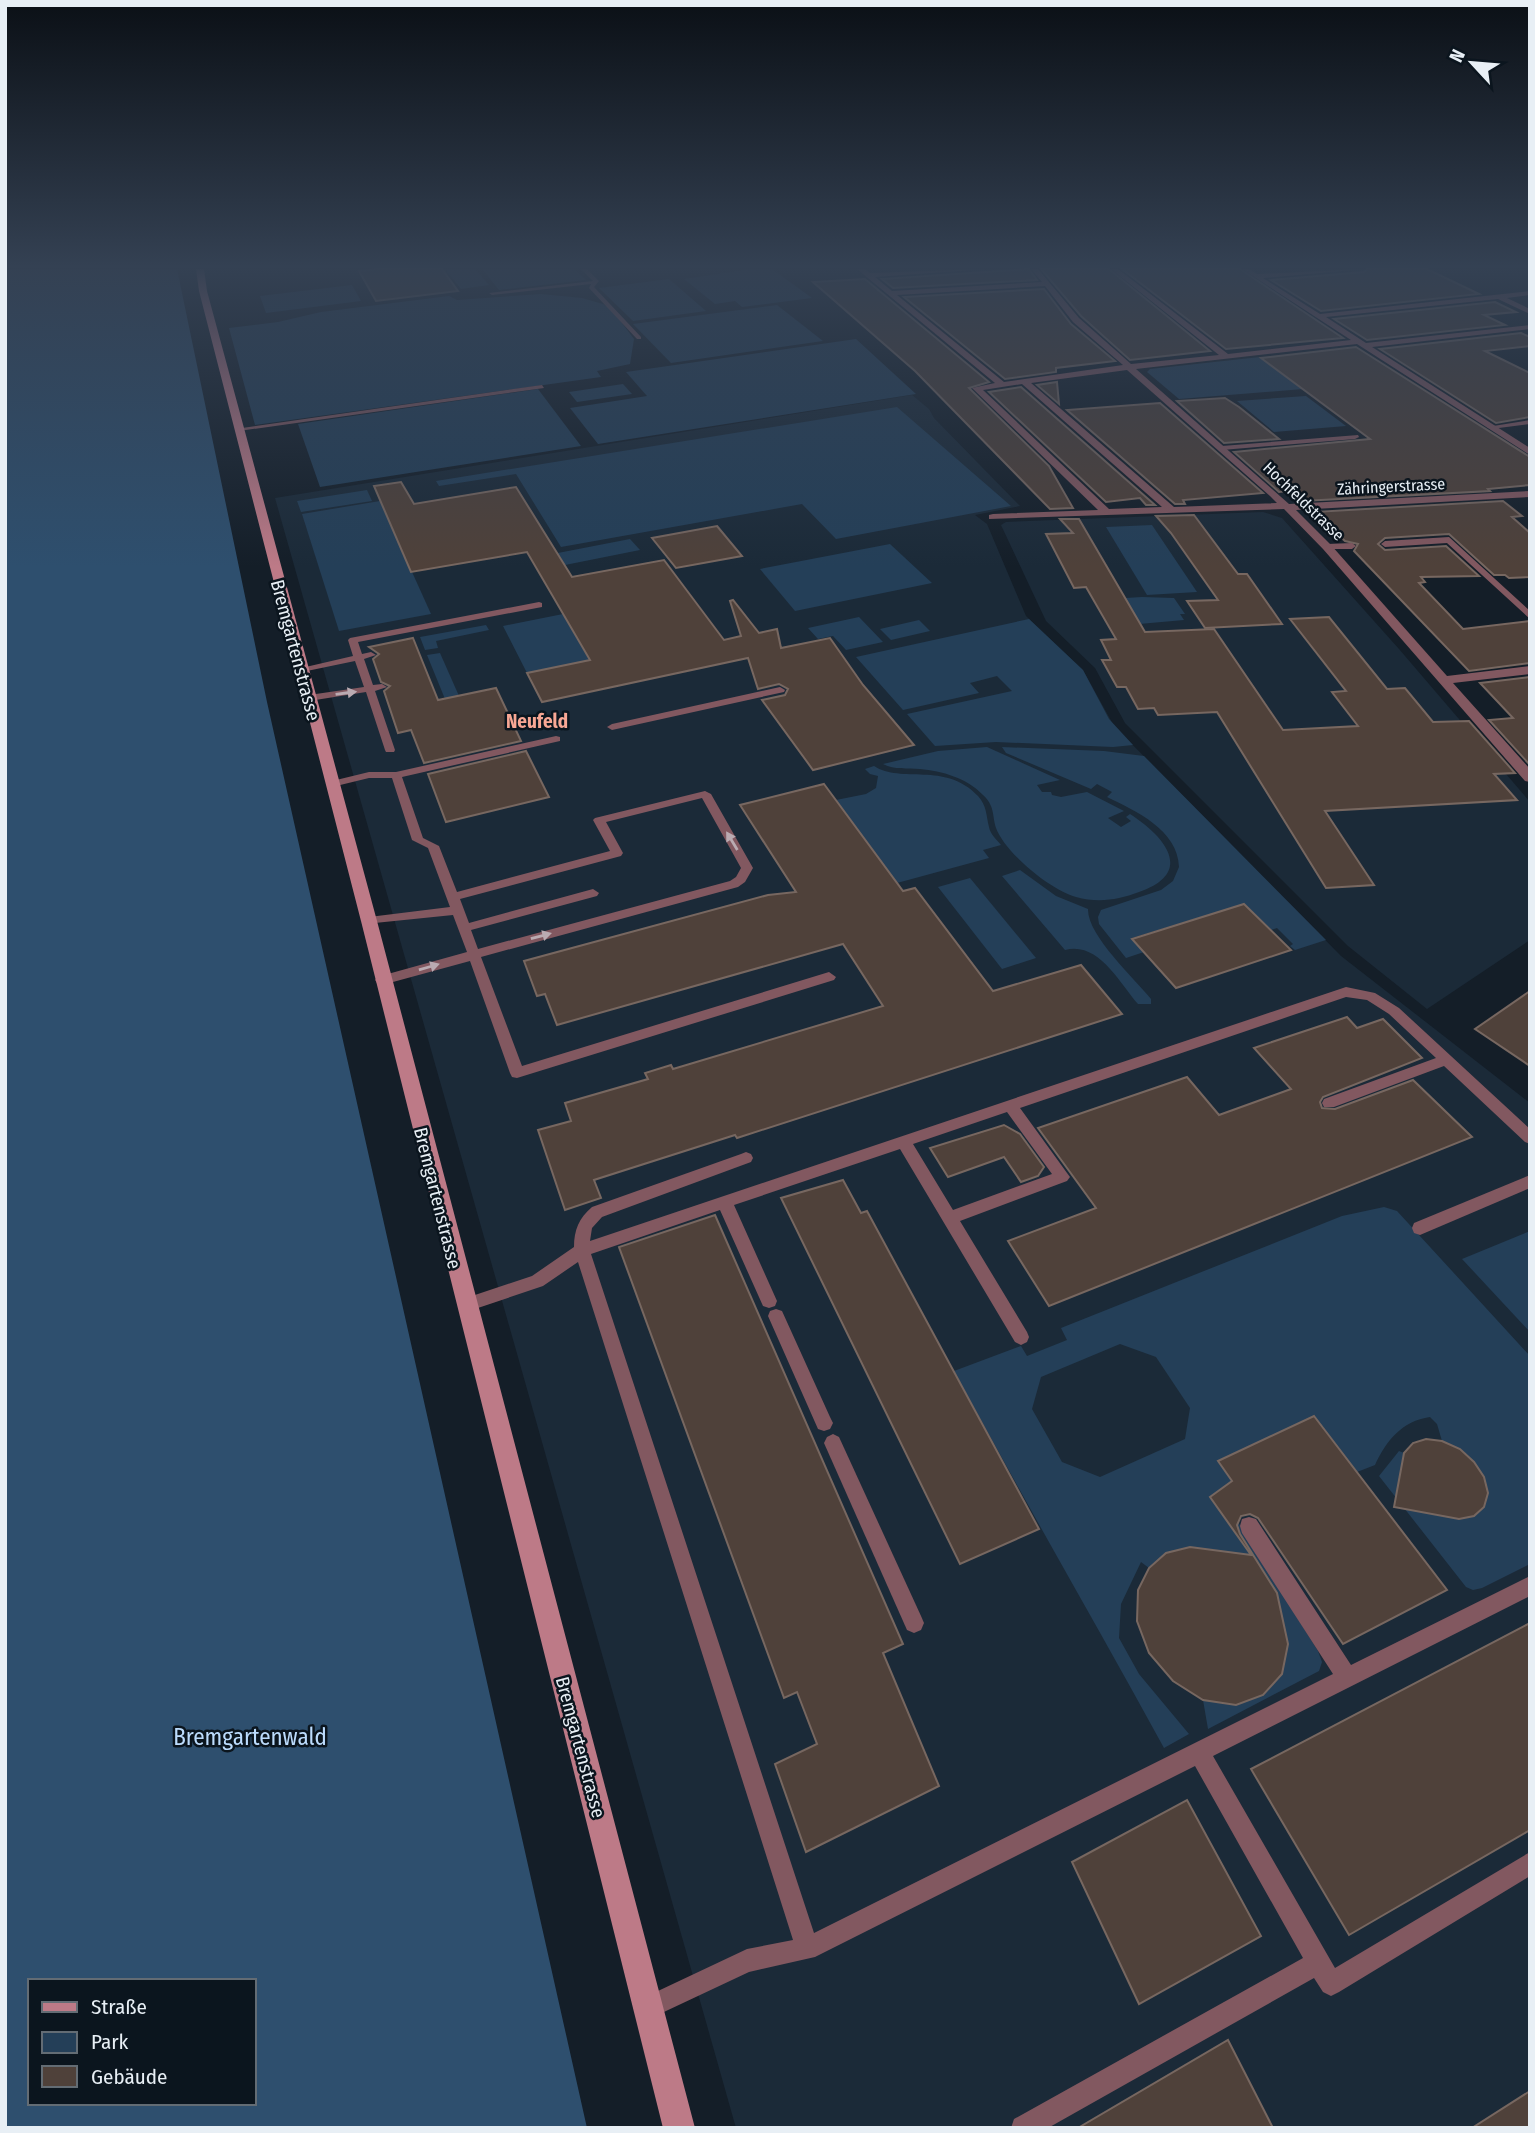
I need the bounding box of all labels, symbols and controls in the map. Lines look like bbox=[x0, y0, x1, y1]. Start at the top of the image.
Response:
north arrow bbox=[1437, 28, 1507, 98]
text: N bbox=[1444, 46, 1470, 66]
street label: Hochfeldstrasse bbox=[1259, 458, 1348, 545]
street label: Zähringerstrasse bbox=[1336, 474, 1446, 499]
street label: Bremgartenstrasse bbox=[266, 577, 325, 723]
one-way arrow bbox=[335, 687, 357, 698]
district label: Neufeld bbox=[506, 710, 568, 733]
one-way arrow bbox=[726, 831, 739, 850]
one-way arrow bbox=[530, 930, 552, 941]
one-way arrow bbox=[419, 961, 440, 971]
street label: Bremgartenstrasse bbox=[409, 1125, 466, 1271]
street label: Bremgartenstrasse bbox=[551, 1674, 610, 1820]
park label: Bremgartenwald bbox=[173, 1723, 327, 1751]
legend bbox=[28, 1979, 256, 2105]
text: Straße bbox=[91, 1994, 147, 2020]
text: Park bbox=[91, 2029, 129, 2055]
text: Gebäude bbox=[91, 2064, 167, 2090]

